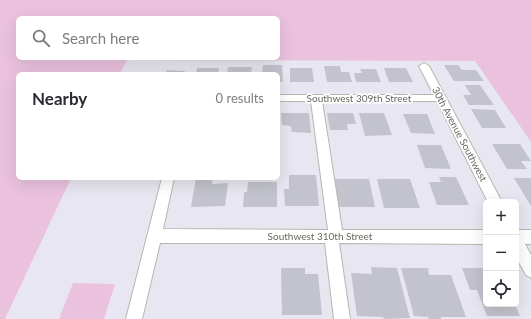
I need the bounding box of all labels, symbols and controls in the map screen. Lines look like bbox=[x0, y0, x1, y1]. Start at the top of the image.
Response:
search box bbox=[16, 16, 280, 60]
icon: search bbox=[30, 27, 52, 49]
text: Search here bbox=[62, 29, 139, 47]
street label: 30th Avenue Southwest bbox=[430, 85, 490, 184]
text: Nearby bbox=[32, 88, 87, 109]
text: 0 results bbox=[216, 90, 264, 106]
street label: Southwest 309th Street bbox=[307, 92, 412, 104]
map controls bbox=[483, 199, 519, 307]
button: + bbox=[483, 199, 519, 235]
street label: Southwest 310th Street bbox=[268, 230, 373, 242]
button: − bbox=[483, 235, 519, 271]
button: locate bbox=[483, 271, 519, 307]

